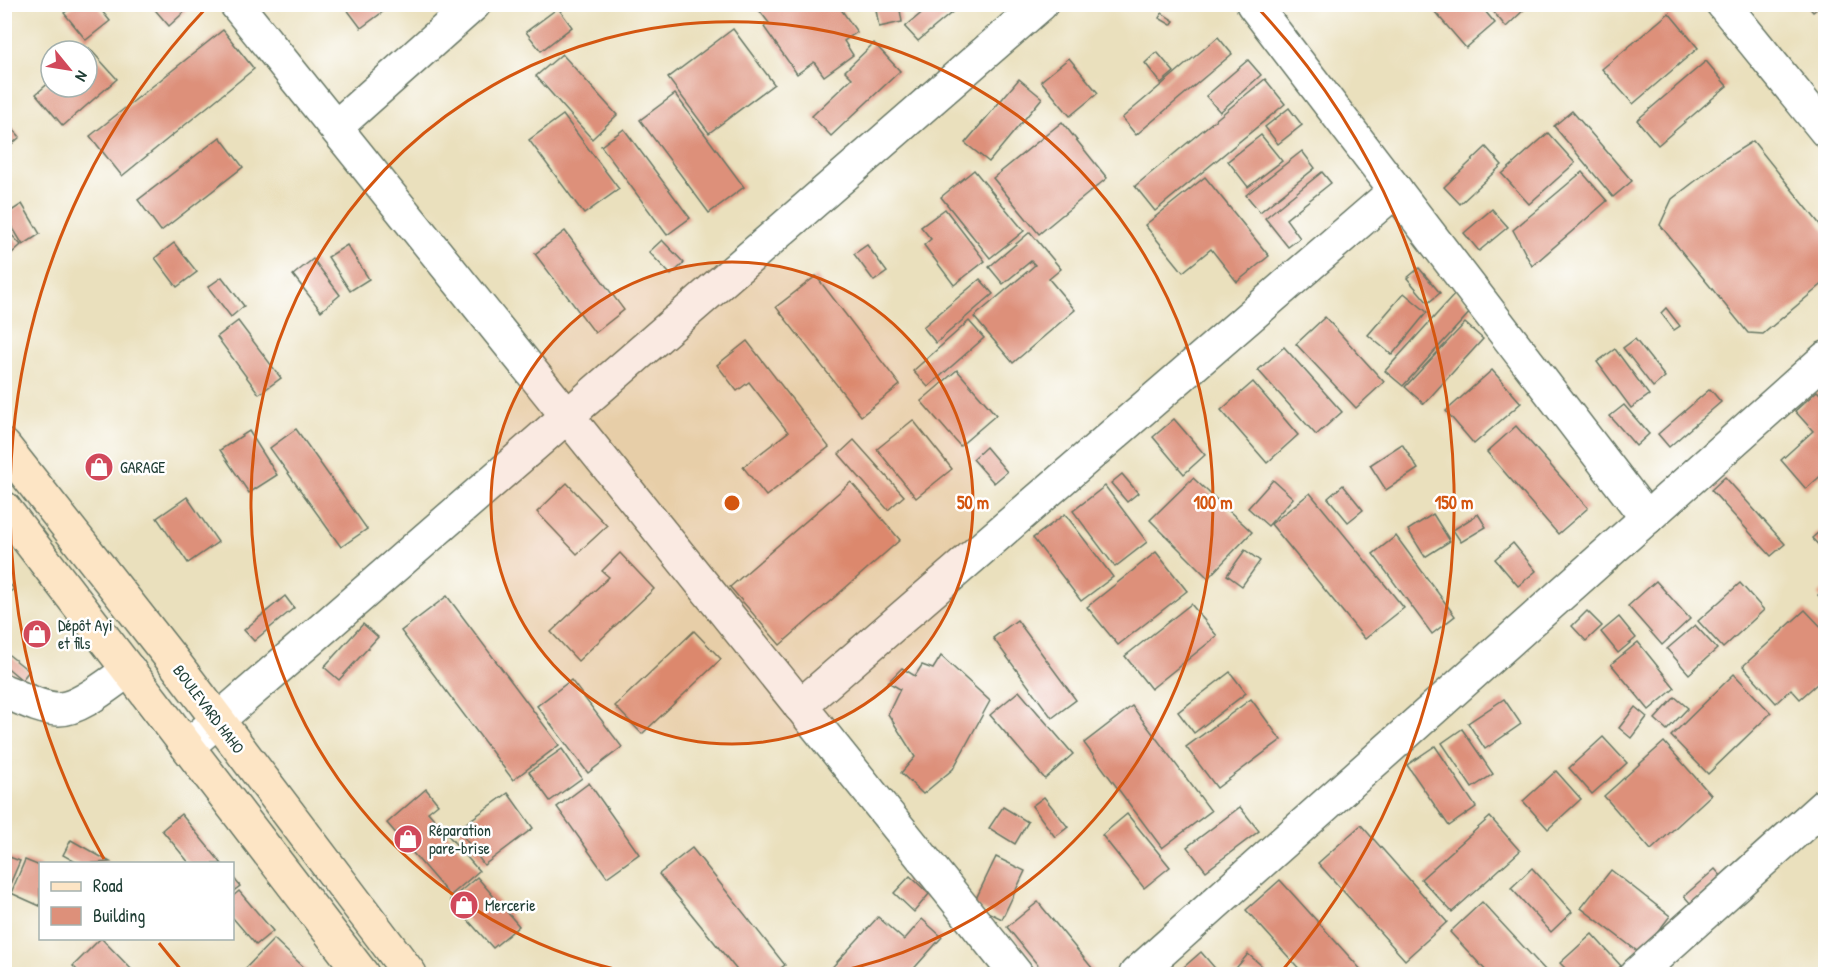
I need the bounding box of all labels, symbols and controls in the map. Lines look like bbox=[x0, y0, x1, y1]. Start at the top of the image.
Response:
north arrow bbox=[39, 39, 99, 99]
text: N bbox=[70, 67, 94, 86]
shop icon: GARAGE bbox=[83, 451, 115, 483]
place label: GARAGE bbox=[120, 456, 165, 478]
text: 50 m bbox=[957, 490, 989, 515]
text: 100 m bbox=[1193, 490, 1233, 515]
text: 150 m bbox=[1435, 490, 1473, 515]
centre of rings bbox=[722, 493, 742, 513]
place label: Dépôt Ayi et fils bbox=[58, 614, 113, 654]
shop icon: Dépôt Ayi et fils bbox=[21, 618, 53, 650]
street label: BOULEVARD HAHO bbox=[168, 660, 250, 758]
place label: Réparation pare-brise bbox=[429, 819, 491, 859]
shop icon: Réparation pare-brise bbox=[392, 823, 424, 855]
legend bbox=[39, 862, 234, 940]
text: Road bbox=[93, 873, 123, 898]
shop icon: Mercerie bbox=[448, 889, 480, 921]
place label: Mercerie bbox=[485, 894, 536, 916]
text: Building bbox=[93, 903, 145, 928]

